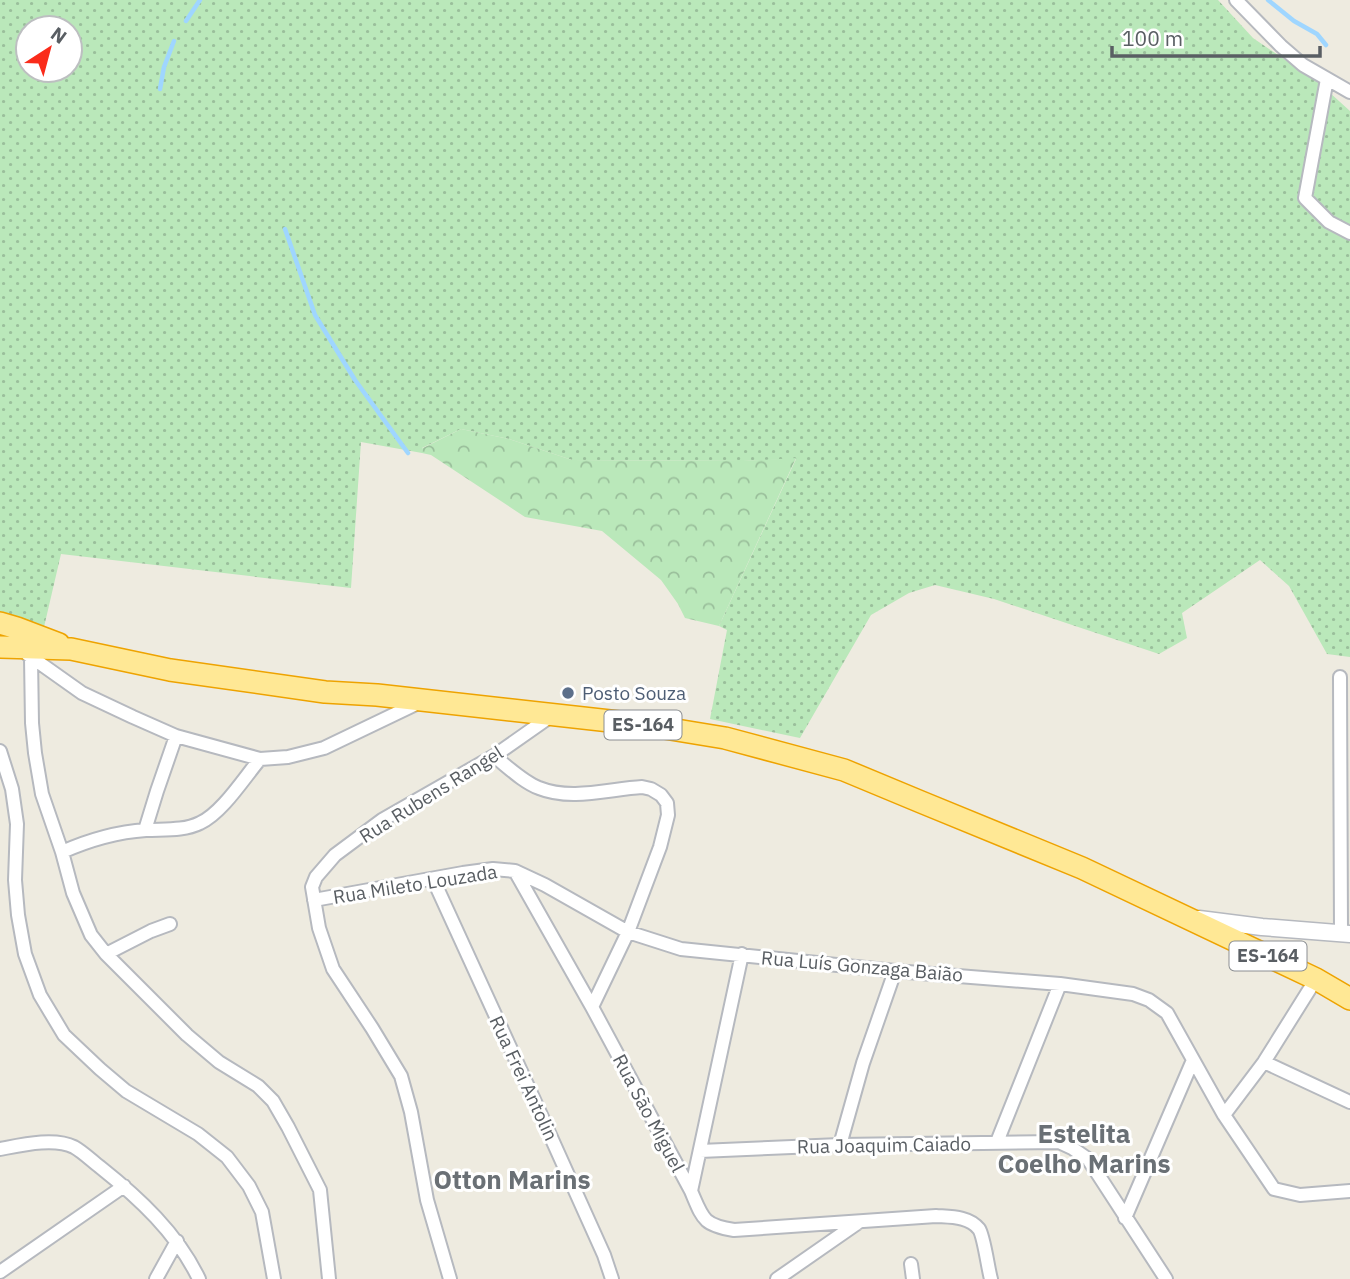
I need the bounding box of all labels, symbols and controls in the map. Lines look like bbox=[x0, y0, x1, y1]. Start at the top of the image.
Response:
north arrow bbox=[14, 14, 84, 84]
scale bar bbox=[1112, 14, 1320, 58]
text: N bbox=[46, 21, 72, 49]
text: 100 m bbox=[1122, 24, 1183, 52]
place label: Posto Souza bbox=[582, 681, 686, 705]
marker: Posto Souza bbox=[560, 685, 576, 701]
road number: ES-164 bbox=[604, 710, 682, 740]
street label: Rua Rubens Rangel bbox=[355, 740, 507, 848]
street label: Rua Mileto Louzada bbox=[331, 859, 499, 909]
road number: ES-164 bbox=[1230, 942, 1306, 971]
street label: Rua Luís Gonzaga Baião bbox=[760, 945, 964, 987]
street label: Rua Frei Antolin bbox=[485, 1012, 563, 1144]
street label: Rua São Miguel bbox=[608, 1050, 690, 1176]
district label: Estelita Coelho Marins bbox=[997, 1116, 1171, 1180]
street label: Rua Joaquim Caiado bbox=[797, 1131, 971, 1159]
district label: Otton Marins bbox=[433, 1162, 591, 1196]

